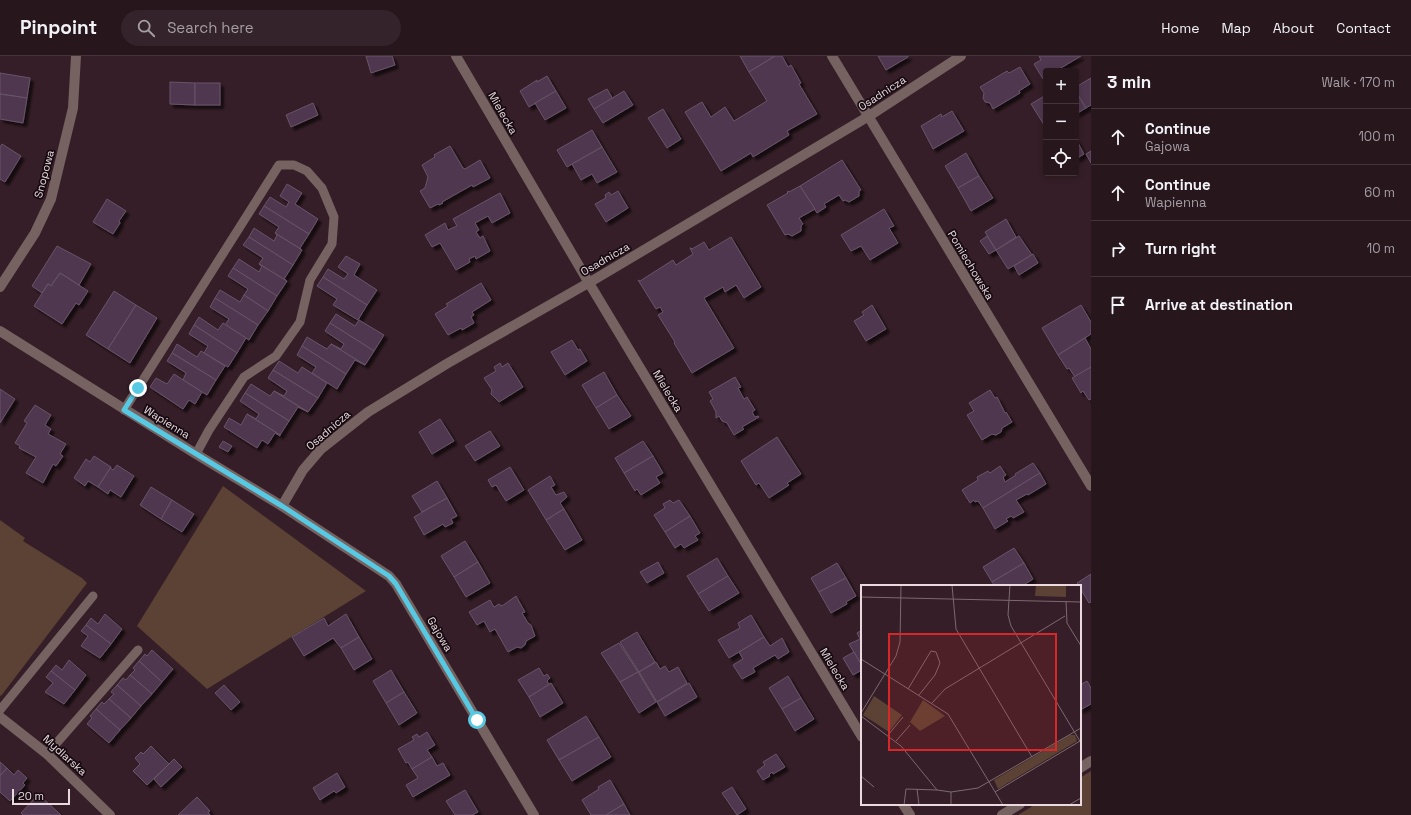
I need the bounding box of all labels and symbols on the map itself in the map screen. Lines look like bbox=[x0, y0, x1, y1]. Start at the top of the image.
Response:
street label: Osadnicza bbox=[855, 72, 909, 114]
street label: Mielecka bbox=[485, 89, 521, 137]
street label: Snopowa bbox=[31, 148, 57, 200]
street label: Pomiechowska bbox=[945, 228, 998, 303]
street label: Osadnicza bbox=[578, 239, 633, 279]
street label: Mielecka bbox=[650, 367, 686, 415]
route end bbox=[129, 379, 147, 397]
street label: Wapienna bbox=[141, 402, 193, 442]
street label: Osadnicza bbox=[303, 406, 354, 453]
inset map bbox=[861, 585, 1081, 805]
street label: Gajowa bbox=[424, 614, 456, 654]
street label: Mielecka bbox=[817, 645, 853, 693]
route start bbox=[468, 711, 486, 729]
street label: Mydlarska bbox=[40, 732, 90, 779]
scale bar bbox=[12, 787, 70, 806]

